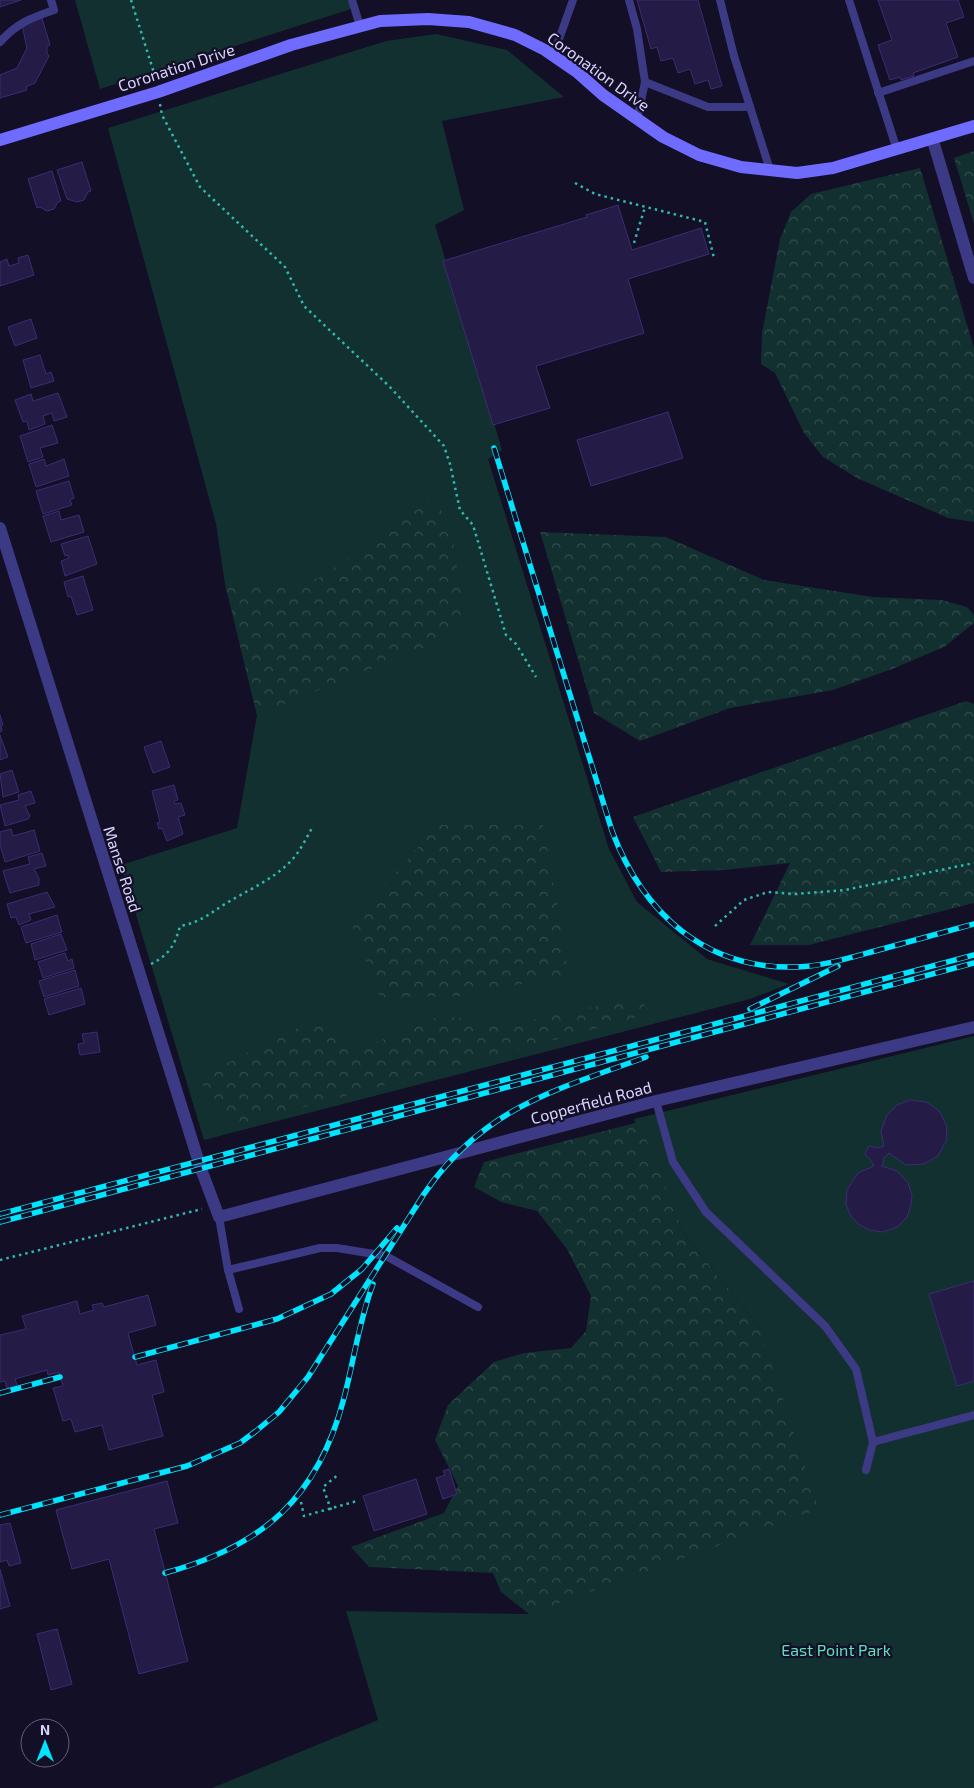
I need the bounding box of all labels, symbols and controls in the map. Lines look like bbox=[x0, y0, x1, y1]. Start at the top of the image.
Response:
street label: Coronation Drive bbox=[544, 28, 654, 114]
street label: Coronation Drive bbox=[115, 39, 237, 95]
street label: Manse Road bbox=[100, 824, 146, 914]
street label: Copperfield Road bbox=[528, 1077, 654, 1127]
park label: East Point Park bbox=[781, 1640, 891, 1659]
north arrow bbox=[20, 1718, 70, 1768]
text: N bbox=[40, 1721, 50, 1738]

